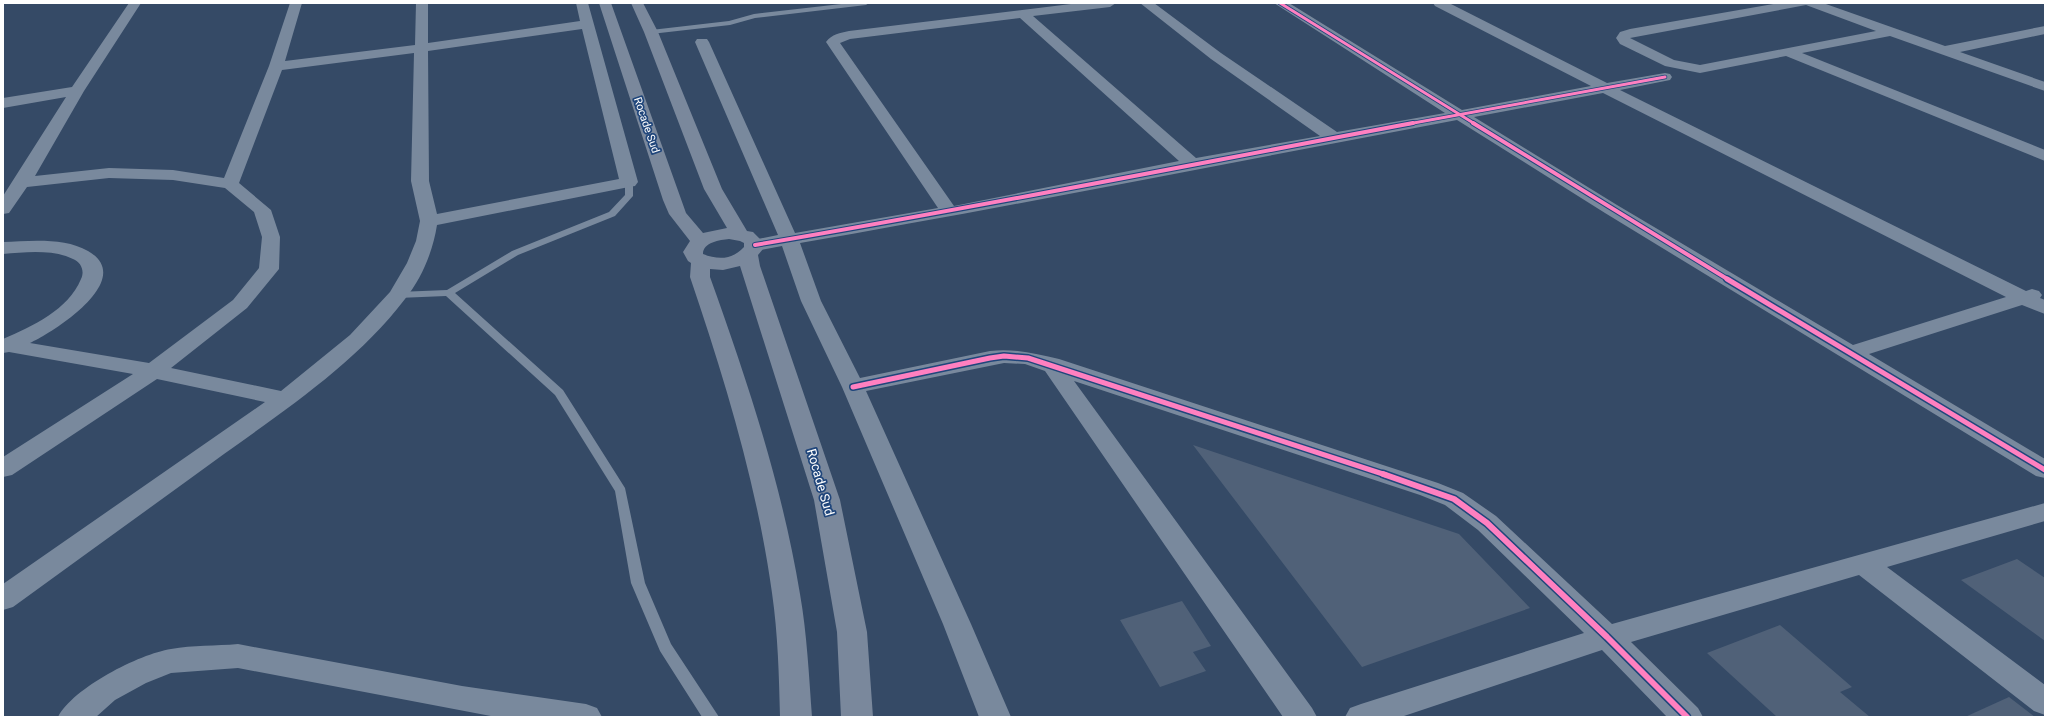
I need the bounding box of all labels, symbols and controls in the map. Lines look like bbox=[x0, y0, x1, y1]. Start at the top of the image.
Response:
street label: Rocade Sud bbox=[631, 95, 662, 155]
street label: Rocade Sud bbox=[804, 447, 837, 517]

